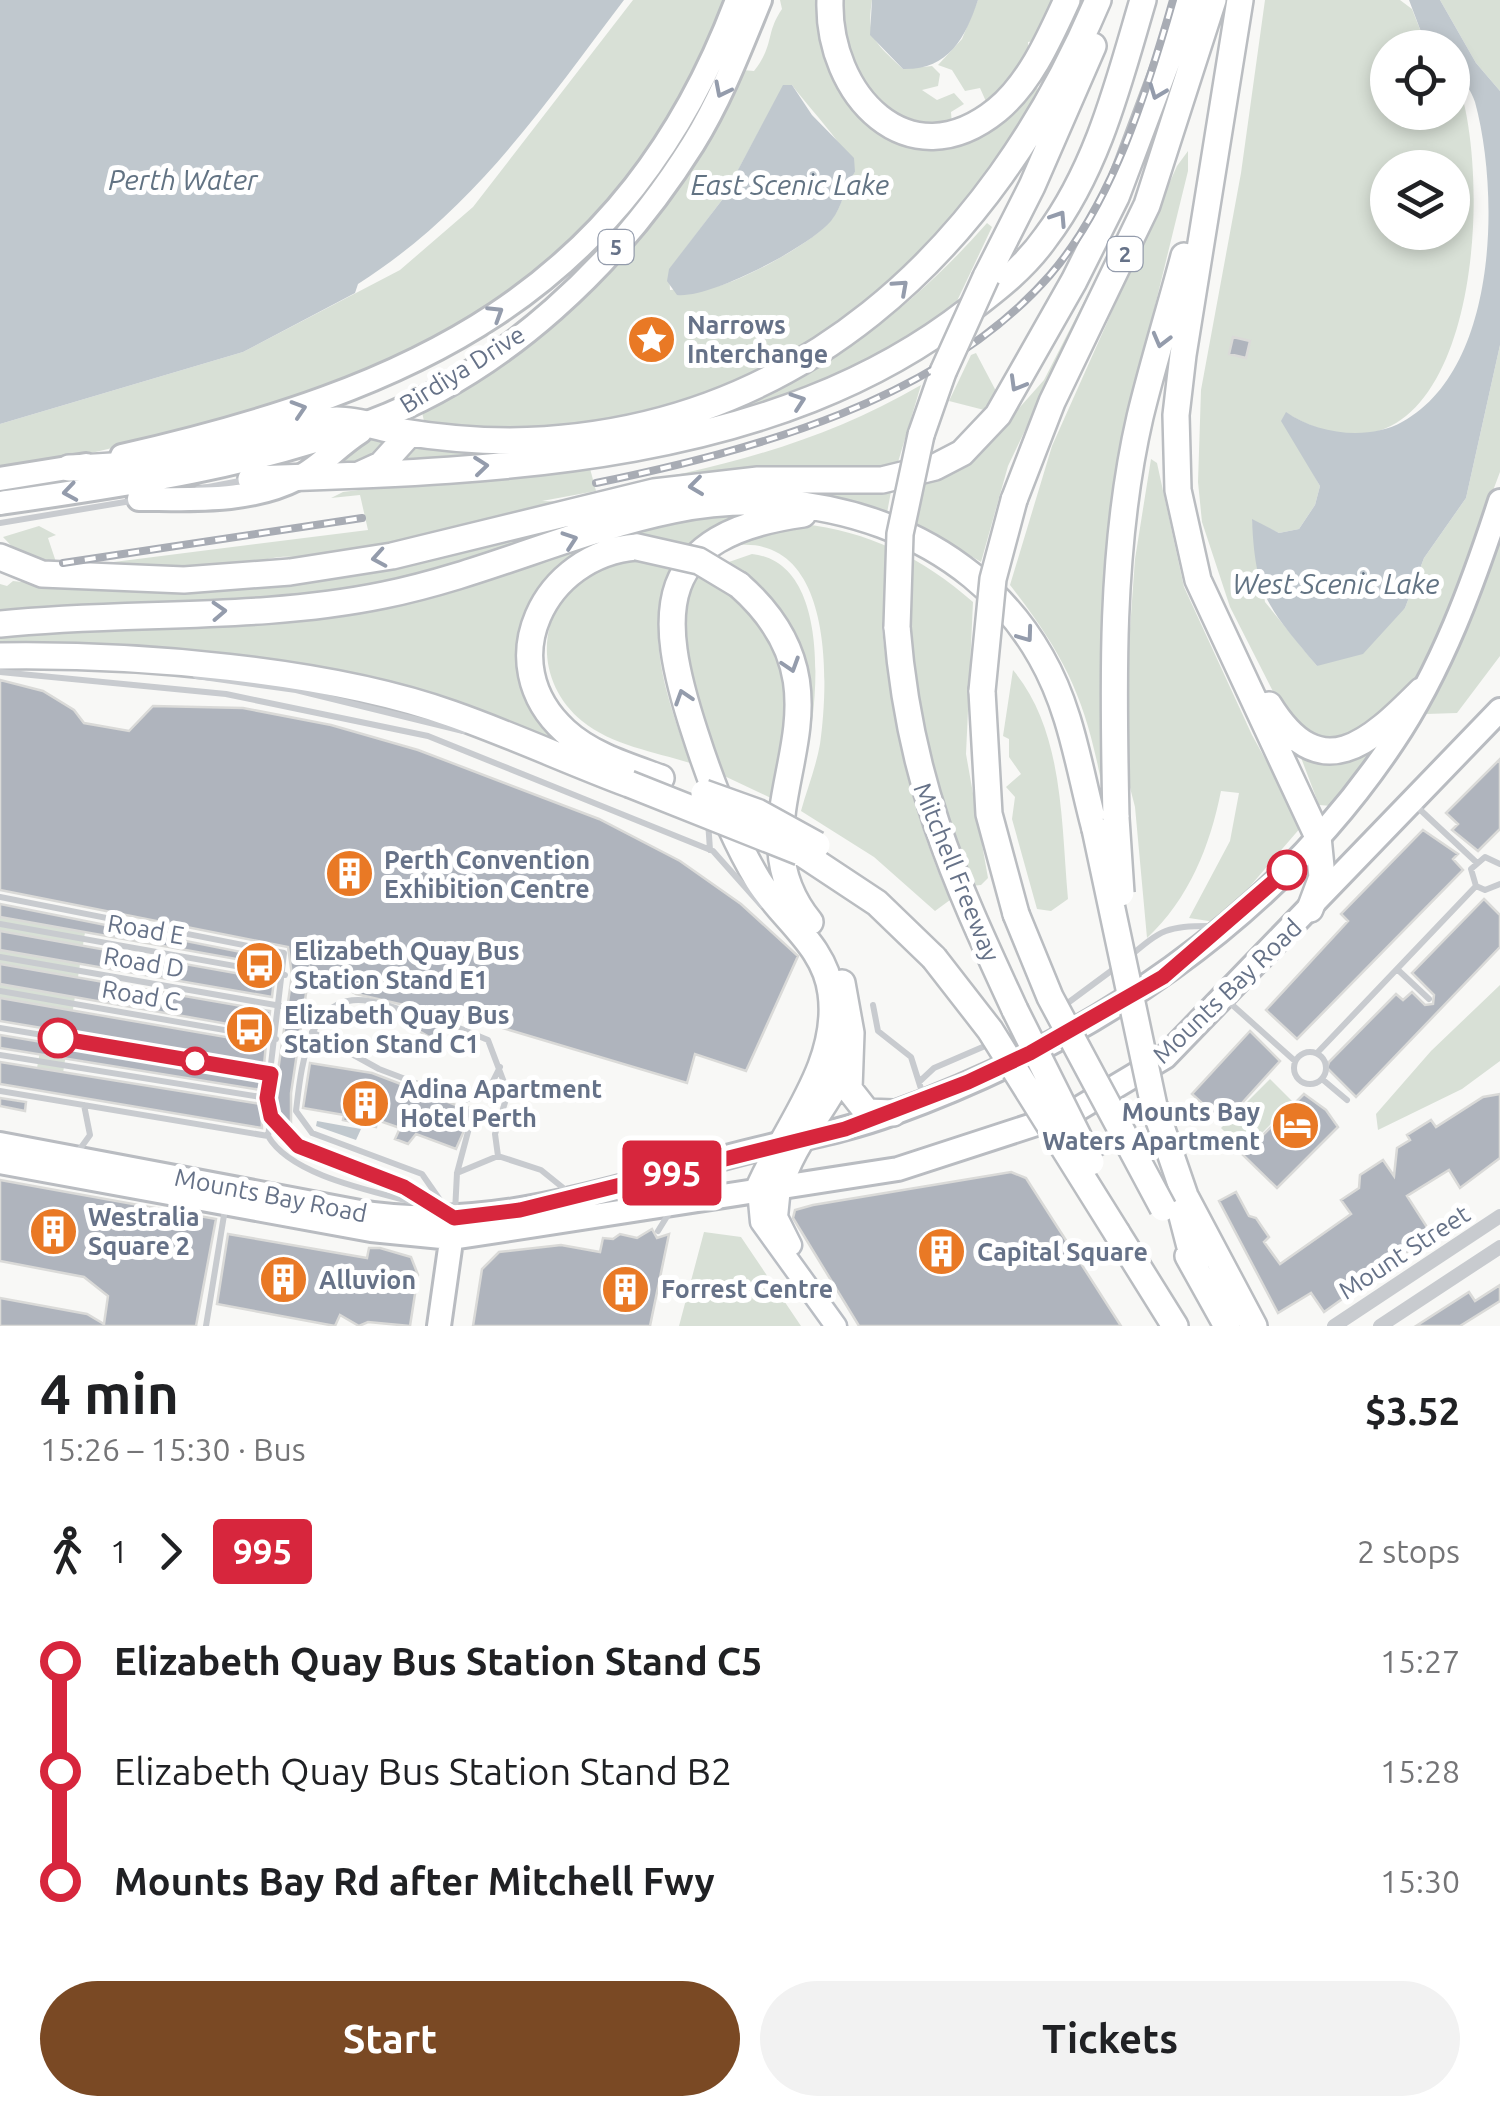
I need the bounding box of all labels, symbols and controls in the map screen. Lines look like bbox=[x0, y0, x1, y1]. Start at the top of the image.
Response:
map controls bbox=[1370, 30, 1470, 250]
button: locate bbox=[1370, 30, 1470, 130]
one-way arrow bbox=[715, 79, 734, 97]
one-way arrow bbox=[1148, 82, 1168, 99]
button: layers bbox=[1370, 150, 1470, 250]
water label: Perth Water bbox=[108, 164, 259, 195]
water label: East Scenic Lake bbox=[691, 169, 889, 200]
one-way arrow bbox=[1047, 210, 1066, 228]
road number: 5 bbox=[598, 230, 634, 264]
road number: 2 bbox=[1108, 237, 1142, 271]
one-way arrow bbox=[890, 280, 908, 298]
one-way arrow bbox=[485, 306, 503, 325]
place label: Narrows Interchange bbox=[687, 311, 828, 368]
place icon: Narrows Interchange bbox=[626, 313, 678, 365]
street label: Birdiya Drive bbox=[394, 320, 530, 418]
one-way arrow bbox=[1152, 331, 1173, 348]
one-way arrow bbox=[1009, 373, 1029, 391]
one-way arrow bbox=[789, 393, 806, 413]
one-way arrow bbox=[290, 400, 307, 421]
one-way arrow bbox=[473, 455, 489, 477]
one-way arrow bbox=[687, 475, 703, 496]
one-way arrow bbox=[62, 480, 78, 501]
one-way arrow bbox=[561, 531, 578, 552]
one-way arrow bbox=[371, 547, 387, 568]
water label: West Scenic Lake bbox=[1233, 568, 1439, 599]
one-way arrow bbox=[212, 601, 228, 622]
one-way arrow bbox=[1014, 624, 1032, 642]
one-way arrow bbox=[780, 656, 800, 673]
one-way arrow bbox=[675, 690, 695, 707]
street label: Mitchell Freeway bbox=[908, 779, 1006, 965]
place label: Perth Convention Exhibition Centre bbox=[384, 846, 590, 903]
building icon: Perth Convention Exhibition Centre bbox=[323, 848, 375, 900]
unlabelled marker bbox=[1268, 851, 1306, 889]
street label: Road E bbox=[105, 908, 187, 950]
street label: Mounts Bay Road bbox=[1147, 913, 1307, 1069]
place label: Elizabeth Quay Bus Station Stand E1 bbox=[294, 937, 519, 994]
bus stop icon: Elizabeth Quay Bus Station Stand E1 bbox=[233, 939, 285, 991]
street label: Road D bbox=[102, 941, 186, 983]
street label: Road C bbox=[100, 974, 182, 1016]
place label: Elizabeth Quay Bus Station Stand C1 bbox=[284, 1001, 509, 1058]
bus stop icon: Elizabeth Quay Bus Station Stand C1 bbox=[223, 1003, 275, 1055]
unlabelled marker bbox=[39, 1019, 77, 1057]
unlabelled marker bbox=[182, 1048, 208, 1074]
place label: Adina Apartment Hotel Perth bbox=[400, 1075, 602, 1132]
building icon: Adina Apartment Hotel Perth bbox=[339, 1077, 391, 1129]
place label: Mounts Bay Waters Apartment bbox=[1042, 1098, 1260, 1155]
hotel icon: Mounts Bay Waters Apartment bbox=[1269, 1100, 1321, 1152]
line badge: 995 bbox=[614, 1140, 730, 1206]
text: 995 bbox=[642, 1153, 702, 1193]
street label: Mounts Bay Road bbox=[172, 1163, 370, 1227]
street label: Mount Street bbox=[1333, 1199, 1475, 1305]
place label: Westralia Square 2 bbox=[88, 1203, 200, 1260]
building icon: Westralia Square 2 bbox=[27, 1205, 79, 1257]
building icon: Capital Square bbox=[916, 1226, 968, 1278]
place label: Capital Square bbox=[977, 1238, 1148, 1266]
building icon: Alluvion bbox=[258, 1254, 310, 1306]
building icon: Forrest Centre bbox=[600, 1263, 652, 1315]
place label: Alluvion bbox=[319, 1266, 416, 1294]
place label: Forrest Centre bbox=[661, 1275, 833, 1303]
text: 4 min bbox=[40, 1363, 179, 1424]
text: $3.52 bbox=[1365, 1390, 1460, 1432]
text: 15:26 – 15:30 · Bus bbox=[40, 1431, 306, 1467]
icon: walk bbox=[40, 1524, 95, 1579]
icon: forward bbox=[143, 1524, 198, 1579]
text: 995 bbox=[233, 1531, 292, 1571]
text: 1 bbox=[110, 1533, 128, 1569]
text: 2 stops bbox=[1357, 1533, 1460, 1569]
text: Elizabeth Quay Bus Station Stand C5 bbox=[114, 1640, 762, 1682]
text: 15:27 bbox=[1380, 1643, 1460, 1679]
text: Elizabeth Quay Bus Station Stand B2 bbox=[114, 1750, 732, 1792]
text: 15:28 bbox=[1380, 1753, 1460, 1789]
text: Mounts Bay Rd after Mitchell Fwy bbox=[114, 1860, 715, 1902]
text: 15:30 bbox=[1380, 1863, 1460, 1899]
button: Start bbox=[40, 1981, 740, 2096]
button: Tickets bbox=[760, 1981, 1460, 2096]

